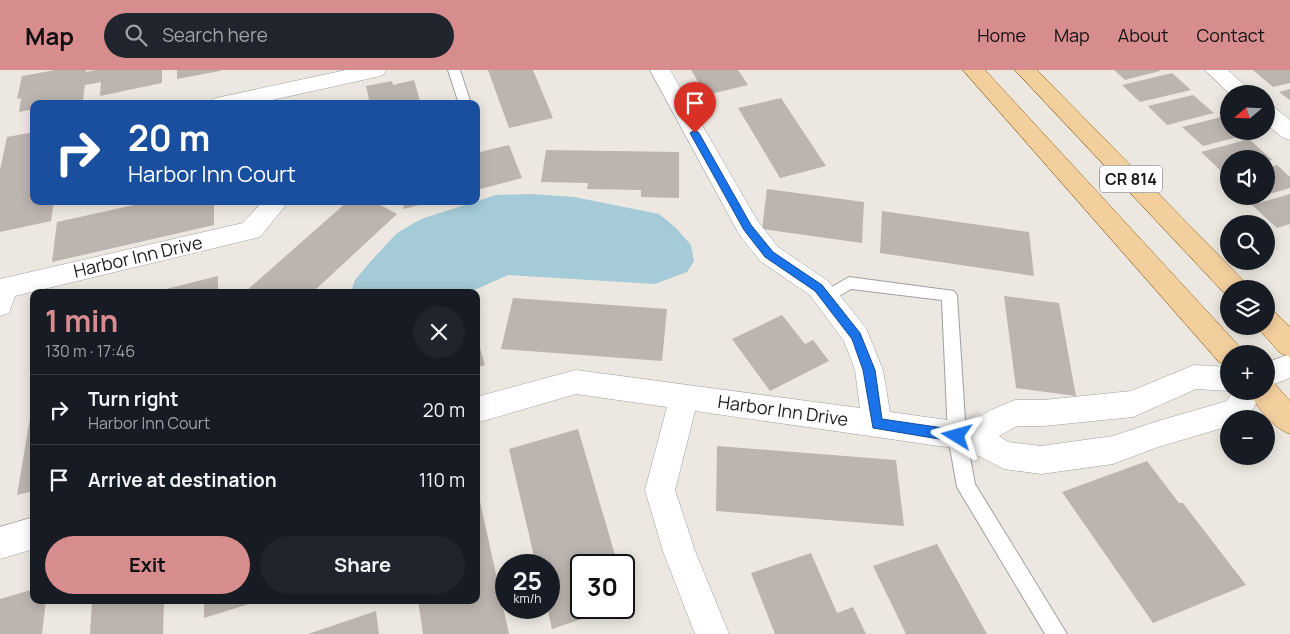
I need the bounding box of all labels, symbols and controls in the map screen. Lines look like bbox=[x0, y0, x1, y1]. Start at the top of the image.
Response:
search box bbox=[104, 13, 454, 58]
text: Map bbox=[25, 19, 74, 52]
icon: search bbox=[122, 21, 150, 49]
text: Search here bbox=[162, 22, 268, 48]
text: Home bbox=[977, 23, 1026, 47]
text: Map bbox=[1054, 23, 1090, 47]
text: About bbox=[1118, 23, 1168, 47]
text: Contact bbox=[1196, 23, 1265, 47]
pin bbox=[674, 82, 716, 133]
north arrow bbox=[1220, 85, 1275, 140]
map controls bbox=[1220, 85, 1275, 465]
icon: arrive bbox=[681, 89, 709, 117]
text: 20 m bbox=[128, 114, 210, 162]
icon: right bbox=[45, 120, 110, 185]
button: sound bbox=[1220, 150, 1275, 205]
text: Harbor Inn Court bbox=[128, 159, 296, 189]
road number: CR 814 bbox=[1100, 166, 1162, 192]
button: search bbox=[1220, 215, 1275, 270]
street label: Harbor Inn Drive bbox=[71, 230, 205, 283]
button: layers bbox=[1220, 280, 1275, 335]
text: 1 min bbox=[45, 300, 118, 341]
button: close bbox=[413, 306, 465, 358]
text: 130 m · 17:46 bbox=[45, 340, 135, 362]
button: + bbox=[1220, 345, 1275, 400]
text: Turn right bbox=[88, 386, 178, 412]
street label: Harbor Inn Drive bbox=[716, 389, 850, 431]
icon: right bbox=[45, 396, 73, 424]
text: 20 m bbox=[423, 397, 465, 423]
position arrow bbox=[930, 409, 982, 461]
button: − bbox=[1220, 410, 1275, 465]
text: Harbor Inn Court bbox=[88, 412, 210, 434]
icon: arrive bbox=[45, 466, 73, 494]
text: Arrive at destination bbox=[88, 467, 277, 493]
text: 110 m bbox=[419, 467, 465, 493]
button: Exit bbox=[45, 536, 250, 594]
button: Share bbox=[260, 536, 465, 594]
speed limit sign: 30 bbox=[570, 554, 635, 619]
text: 25 bbox=[513, 563, 542, 598]
text: km/h bbox=[514, 590, 541, 607]

